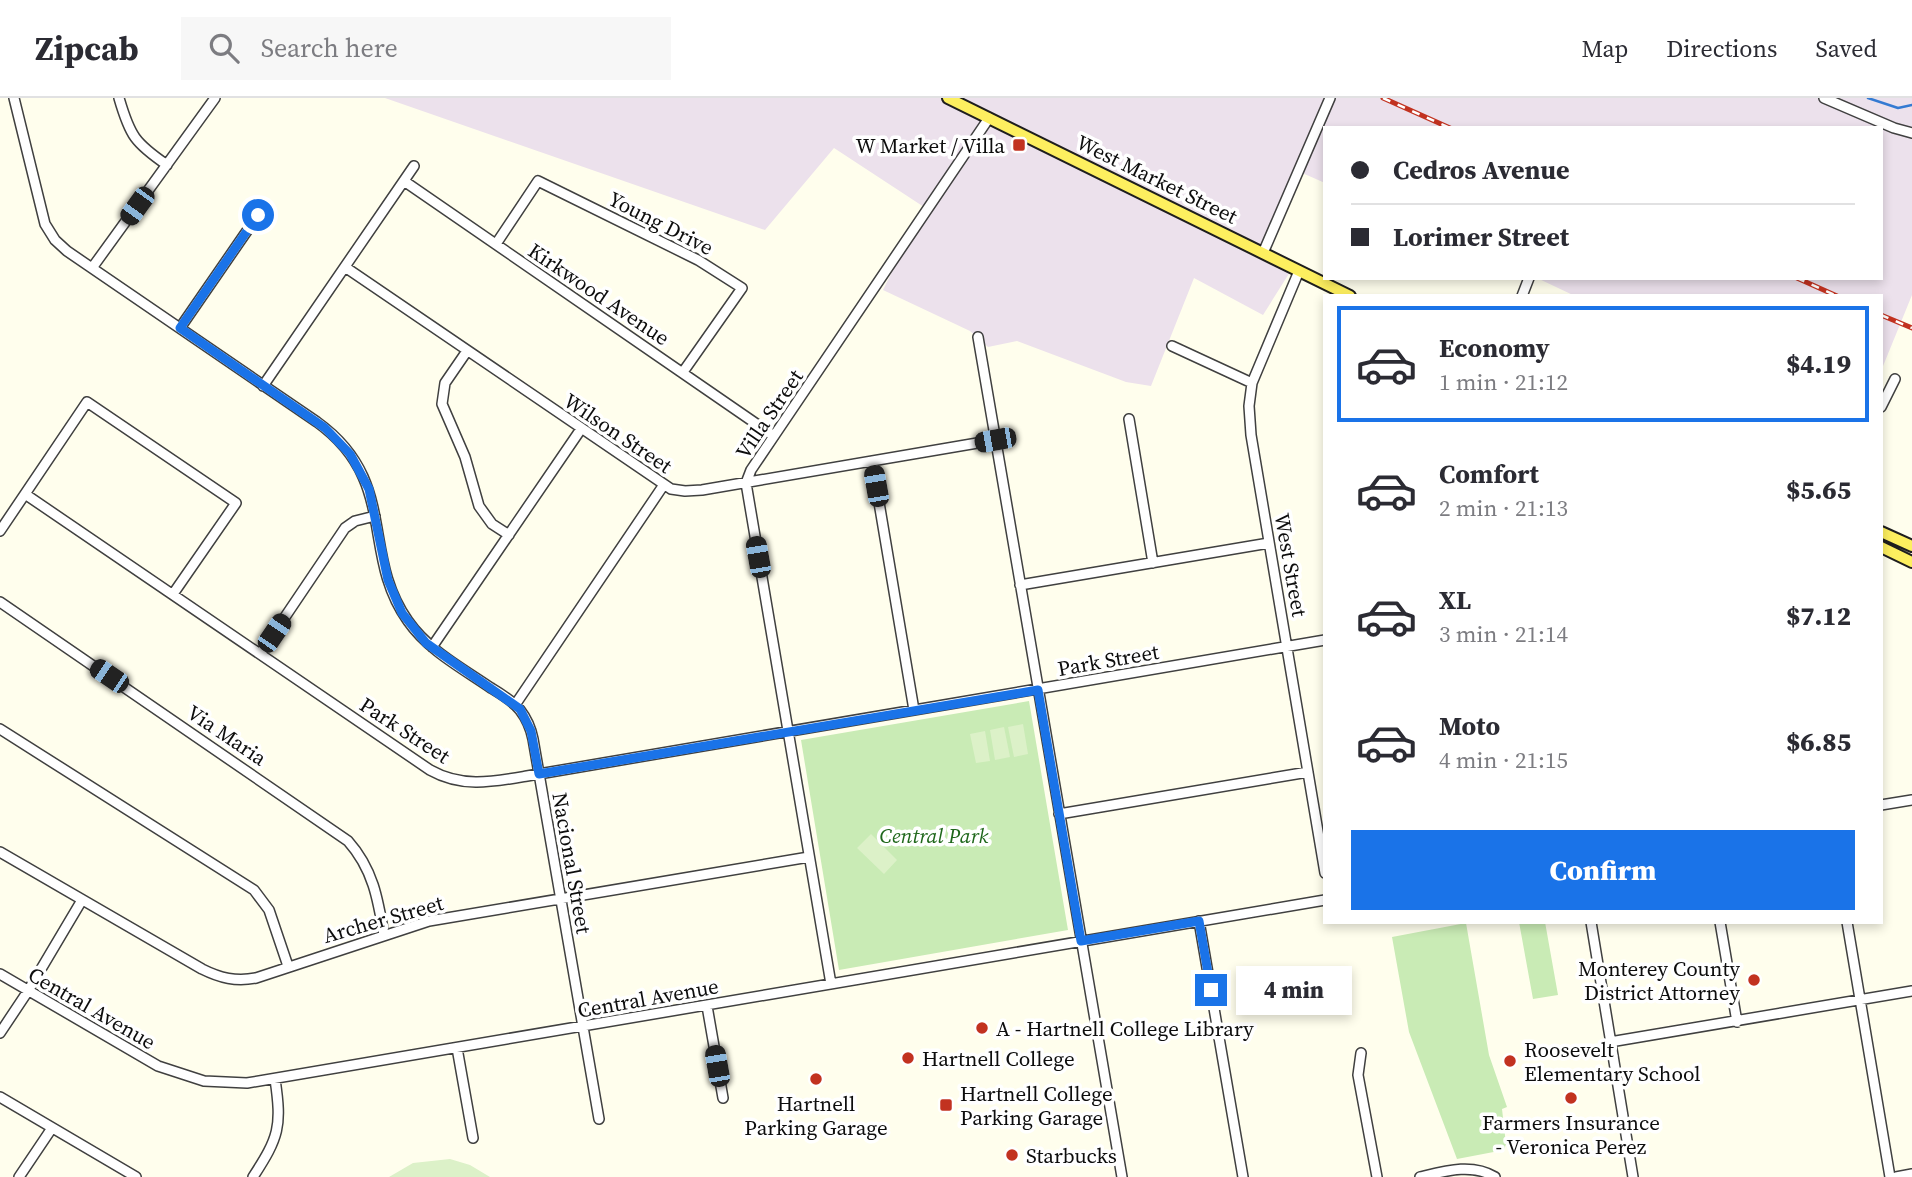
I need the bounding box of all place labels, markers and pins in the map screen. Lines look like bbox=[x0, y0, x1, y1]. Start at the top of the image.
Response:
place label: W Market / Villa bbox=[856, 131, 1005, 160]
marker: W Market / Villa bbox=[1011, 137, 1027, 153]
place label: Monterey County District Attorney bbox=[1578, 954, 1740, 1007]
marker: Monterey County District Attorney bbox=[1746, 972, 1762, 988]
place label: A - Hartnell College Library bbox=[996, 1014, 1254, 1043]
marker: A - Hartnell College Library bbox=[974, 1020, 990, 1036]
place label: Roosevelt Elementary School bbox=[1524, 1035, 1701, 1088]
place label: Hartnell College bbox=[922, 1044, 1075, 1073]
marker: Hartnell College bbox=[900, 1050, 916, 1066]
marker: Roosevelt Elementary School bbox=[1502, 1053, 1518, 1069]
marker: Hartnell Parking Garage bbox=[808, 1071, 824, 1087]
place label: Hartnell College Parking Garage bbox=[960, 1079, 1113, 1132]
place label: Hartnell Parking Garage bbox=[744, 1089, 888, 1142]
marker: Farmers Insurance - Veronica Perez bbox=[1563, 1090, 1579, 1106]
marker: Hartnell College Parking Garage bbox=[938, 1097, 954, 1113]
place label: Farmers Insurance - Veronica Perez bbox=[1482, 1108, 1660, 1161]
place label: Starbucks bbox=[1026, 1141, 1117, 1170]
marker: Starbucks bbox=[1004, 1147, 1020, 1163]

